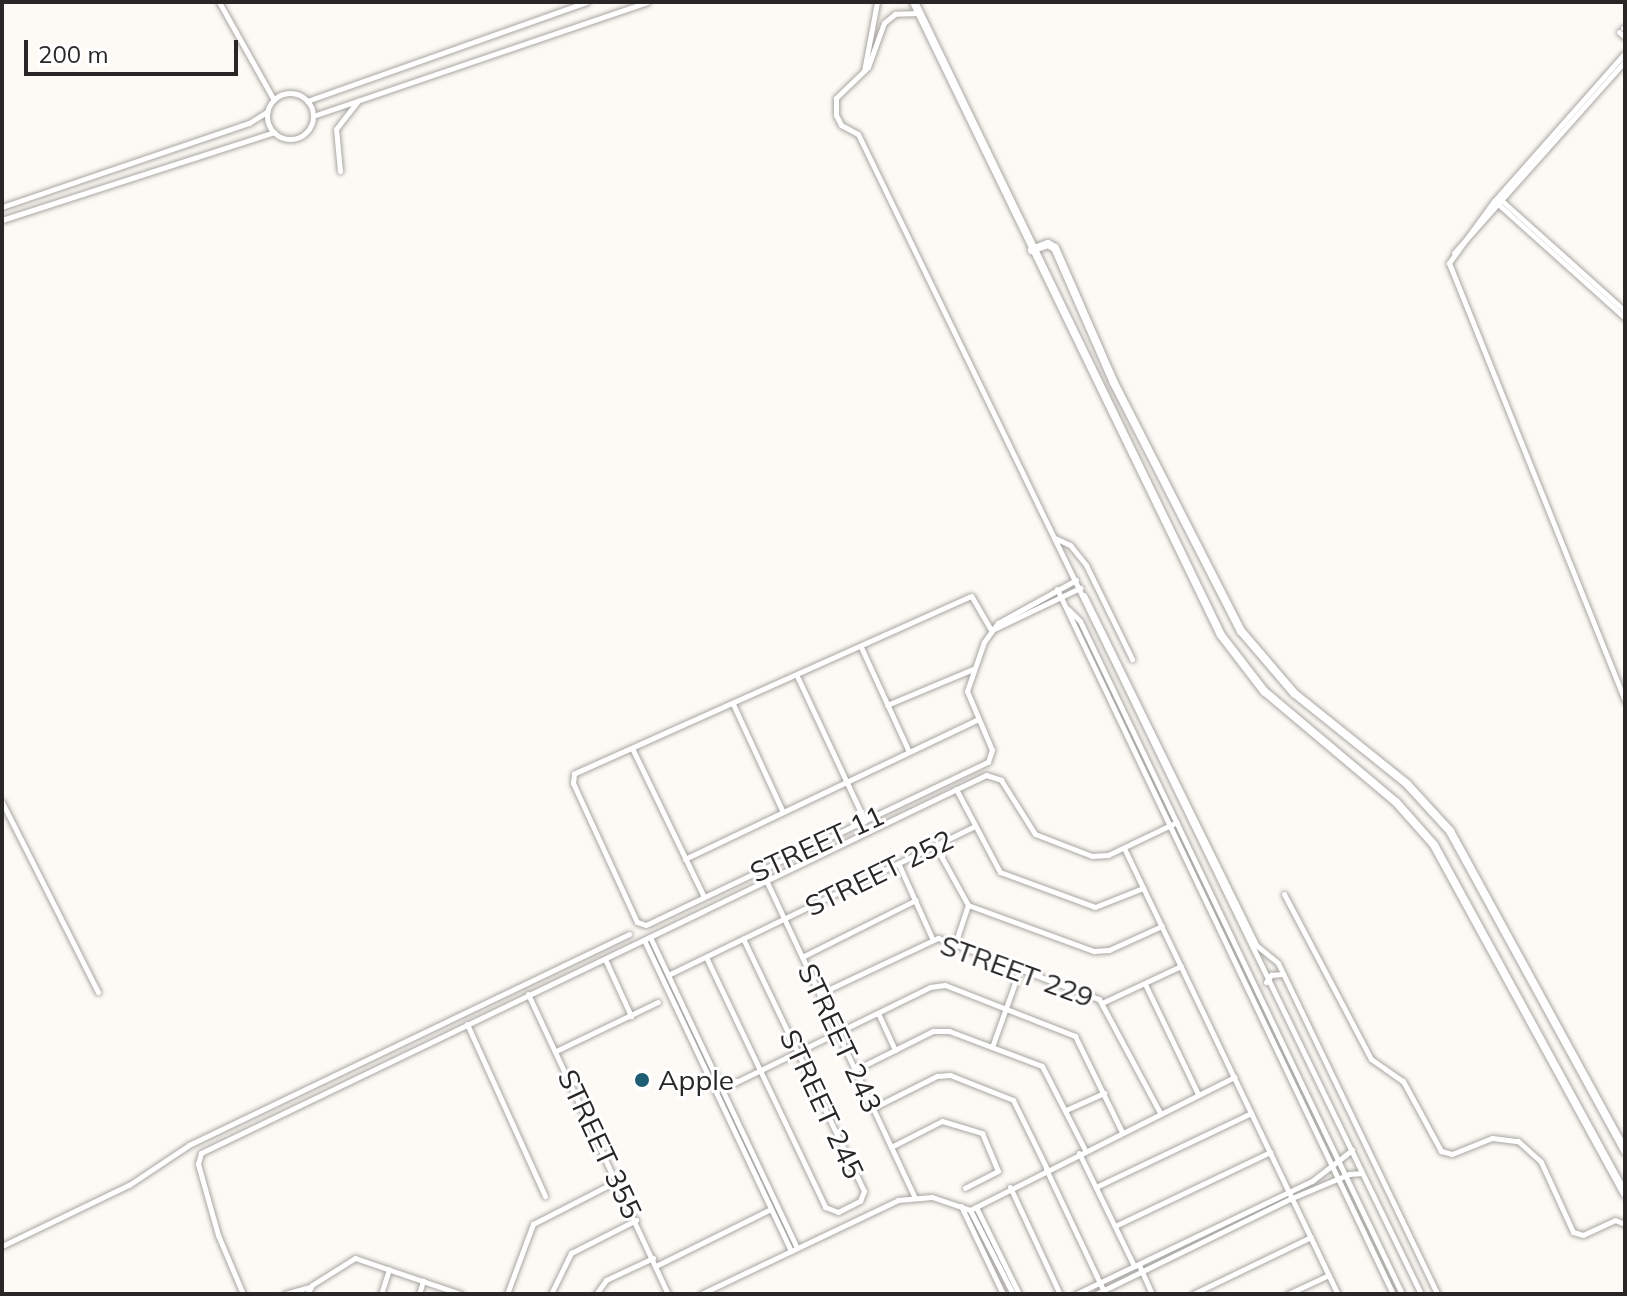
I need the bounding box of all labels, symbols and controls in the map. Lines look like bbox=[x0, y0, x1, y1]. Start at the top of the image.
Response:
scale bar bbox=[28, 24, 242, 74]
text: 200 m bbox=[38, 39, 109, 69]
street label: STREET 11 bbox=[745, 798, 889, 890]
street label: STREET 252 bbox=[800, 823, 958, 923]
street label: STREET 229 bbox=[936, 928, 1098, 1014]
street label: STREET 243 bbox=[791, 958, 889, 1118]
street label: STREET 245 bbox=[773, 1024, 871, 1184]
place label: Apple bbox=[658, 1063, 734, 1097]
street label: STREET 355 bbox=[551, 1064, 649, 1224]
marker: Apple bbox=[633, 1071, 651, 1089]

